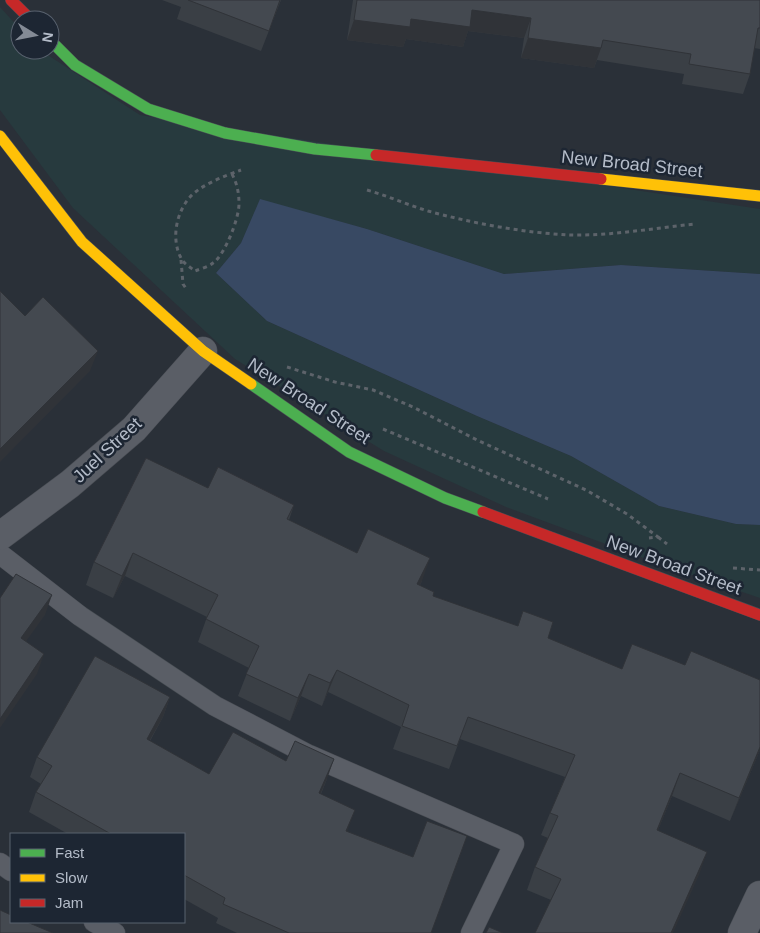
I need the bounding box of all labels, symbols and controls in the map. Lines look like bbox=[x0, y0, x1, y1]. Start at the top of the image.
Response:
north arrow bbox=[10, 10, 60, 60]
text: N bbox=[39, 31, 57, 44]
street label: New Broad Street bbox=[560, 147, 704, 181]
street label: New Broad Street bbox=[244, 354, 374, 448]
street label: Juel Street bbox=[69, 413, 145, 487]
street label: New Broad Street bbox=[604, 531, 744, 599]
legend bbox=[10, 833, 185, 923]
text: Fast bbox=[55, 844, 85, 861]
text: Slow bbox=[55, 869, 88, 886]
text: Jam bbox=[55, 894, 83, 911]

